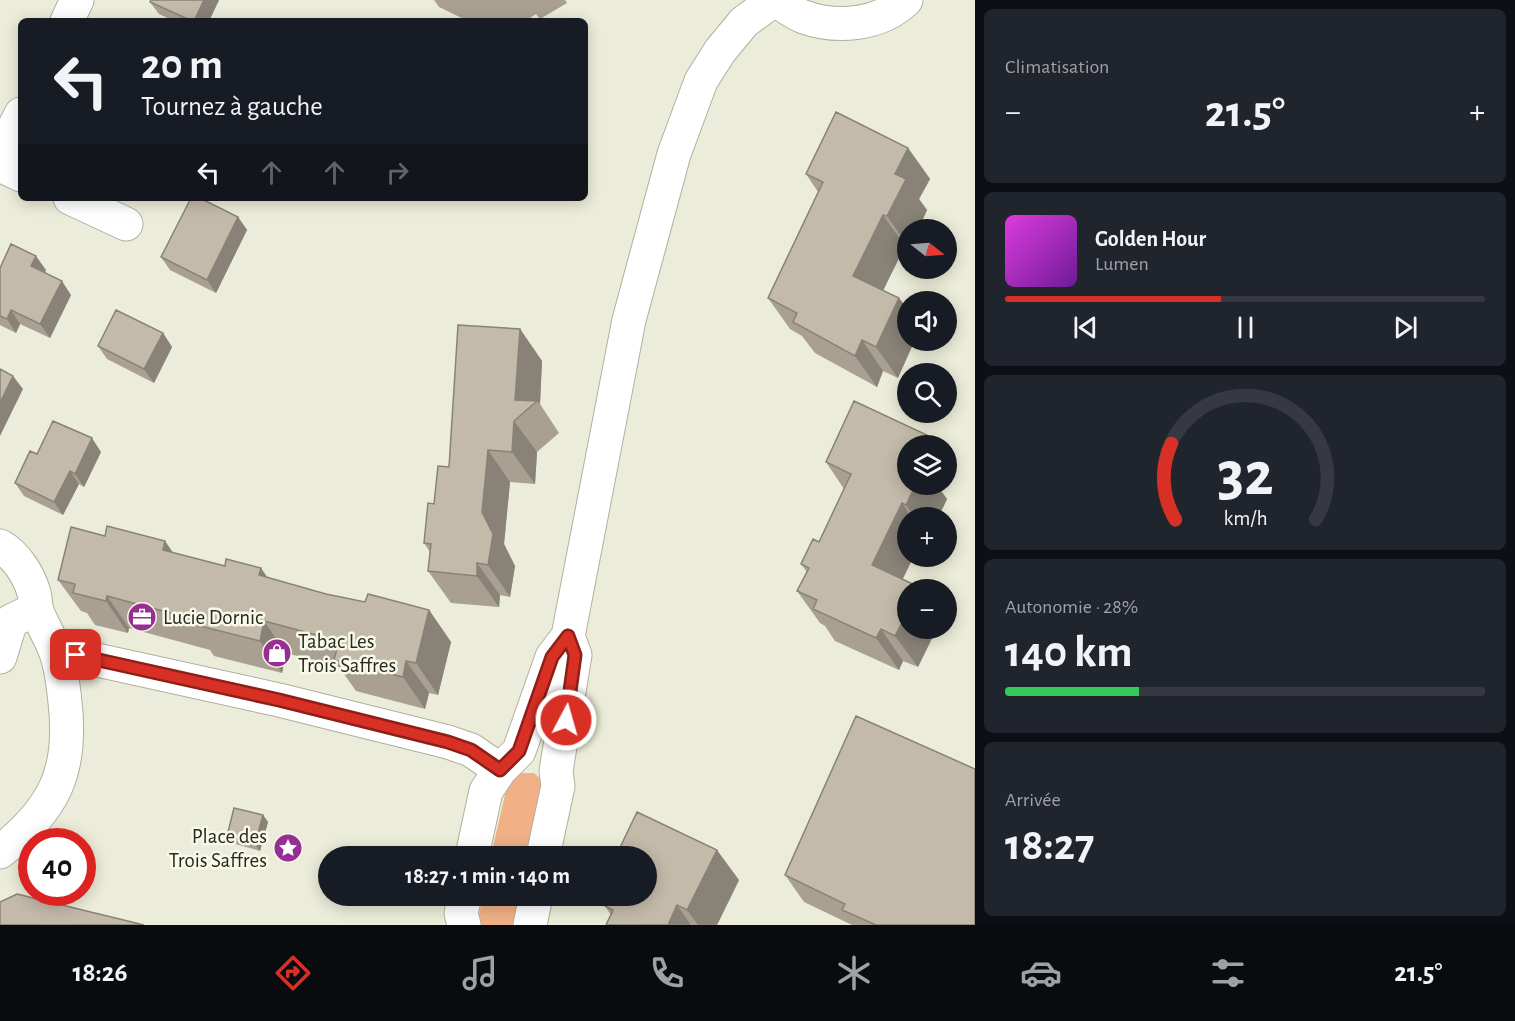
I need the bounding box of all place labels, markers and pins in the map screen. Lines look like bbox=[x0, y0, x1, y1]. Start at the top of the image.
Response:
office icon: Lucie Dornic bbox=[126, 601, 158, 633]
place label: Lucie Dornic bbox=[163, 607, 263, 628]
pin bbox=[50, 629, 101, 680]
place label: Tabac Les Trois Saffres bbox=[298, 631, 396, 676]
shop icon: Tabac Les Trois Saffres bbox=[261, 637, 293, 669]
place label: Place des Trois Saffres bbox=[169, 826, 267, 871]
place icon: Place des Trois Saffres bbox=[272, 832, 304, 864]

